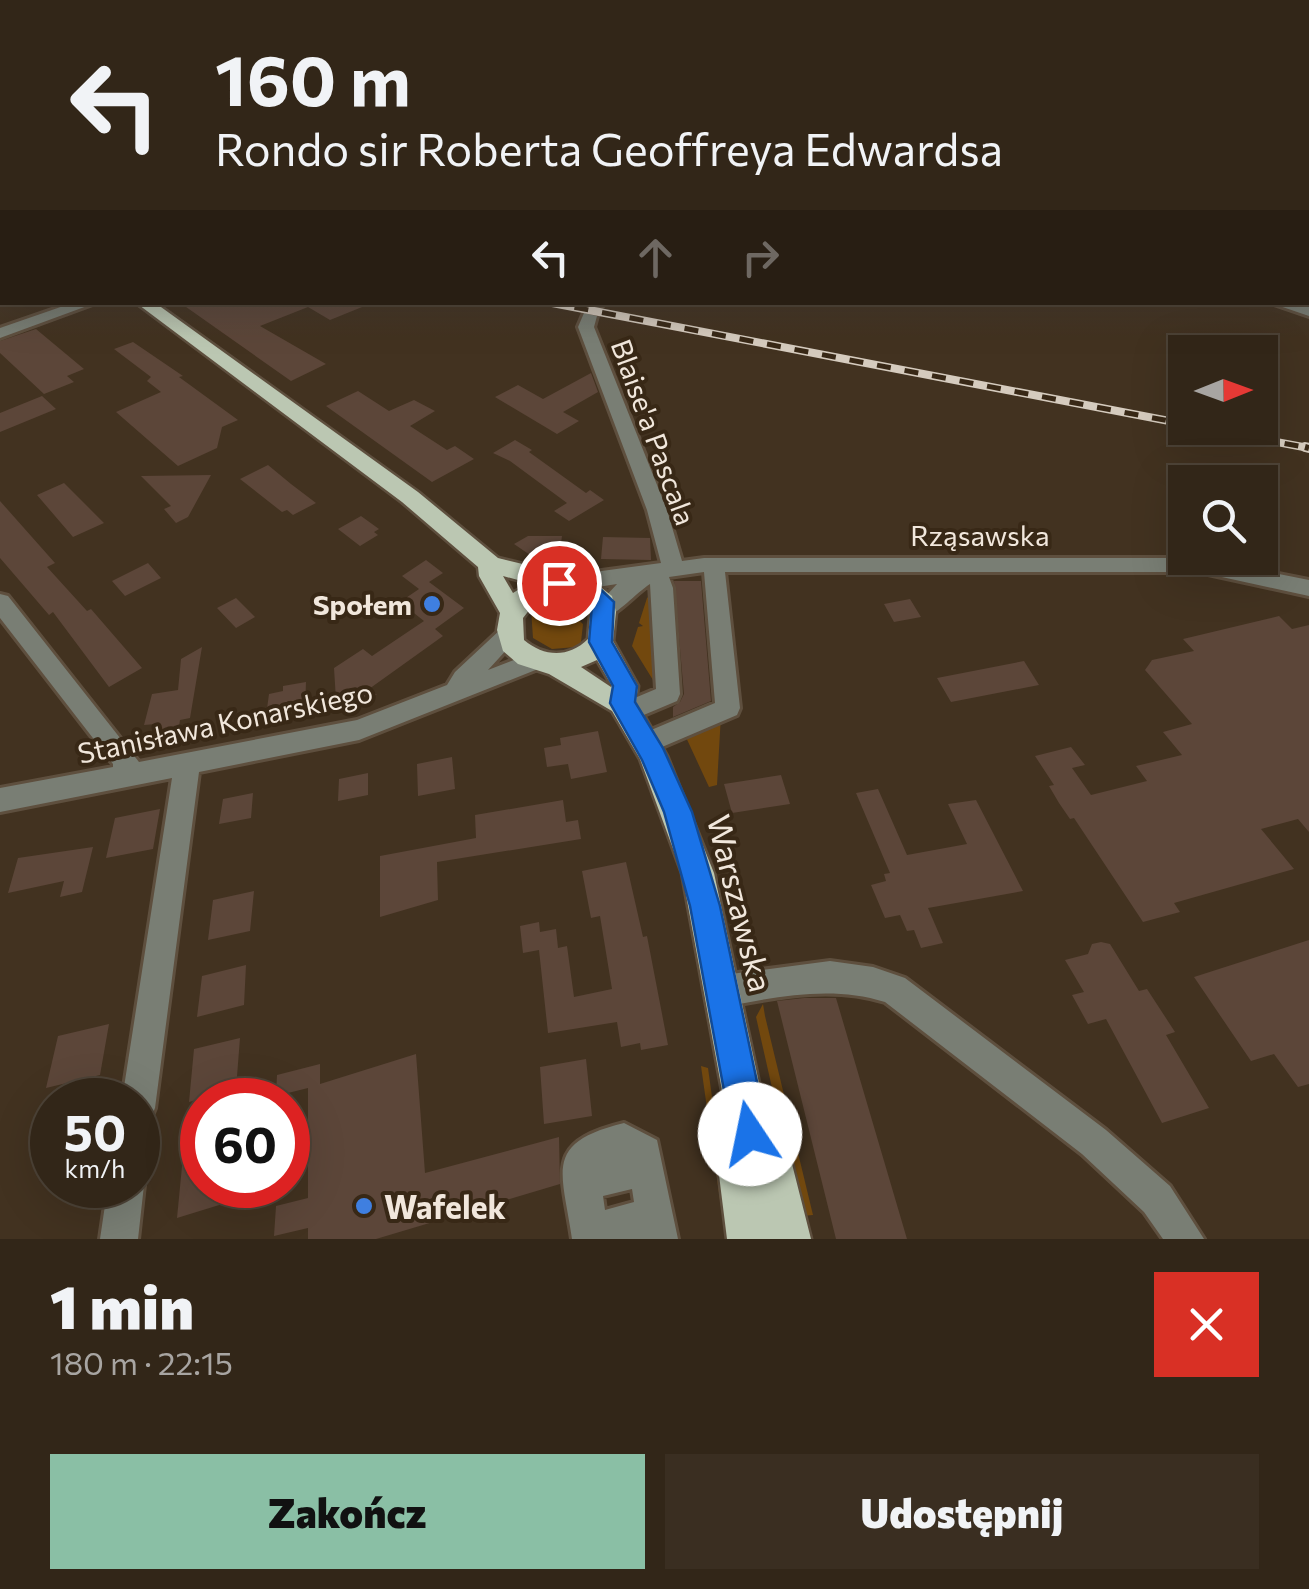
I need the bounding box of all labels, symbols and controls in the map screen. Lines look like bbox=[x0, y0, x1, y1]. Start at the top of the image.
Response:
text: 160 m bbox=[215, 35, 411, 120]
icon: left bbox=[50, 40, 180, 170]
text: Rondo sir Roberta Geoffreya Edwardsa bbox=[215, 120, 1003, 175]
icon: left bbox=[523, 230, 578, 285]
icon: ahead bbox=[628, 230, 683, 285]
icon: right bbox=[733, 230, 788, 285]
street label: Blaise'a Pascala bbox=[605, 334, 703, 530]
north arrow bbox=[1168, 335, 1278, 445]
map controls bbox=[1168, 335, 1278, 575]
button: search bbox=[1168, 465, 1278, 575]
street label: Rząsawska bbox=[910, 518, 1050, 552]
pin bbox=[517, 541, 602, 626]
icon: arrive bbox=[532, 556, 587, 611]
place label: Społem bbox=[313, 587, 412, 621]
marker: Społem bbox=[421, 593, 443, 615]
street label: Stanisława Konarskiego bbox=[74, 674, 376, 770]
street label: Warszawska bbox=[700, 810, 782, 996]
speed limit sign: 60 bbox=[180, 1078, 310, 1208]
position arrow bbox=[698, 1082, 802, 1186]
text: 50 bbox=[64, 1100, 126, 1161]
text: km/h bbox=[65, 1153, 125, 1183]
place label: Wafelek bbox=[384, 1186, 507, 1226]
marker: Wafelek bbox=[353, 1195, 375, 1217]
text: 1 min bbox=[50, 1268, 194, 1341]
button: close bbox=[1154, 1272, 1259, 1377]
text: 180 m · 22:15 bbox=[50, 1342, 233, 1382]
button: Zakończ bbox=[50, 1454, 645, 1569]
button: Udostępnij bbox=[665, 1454, 1259, 1569]

